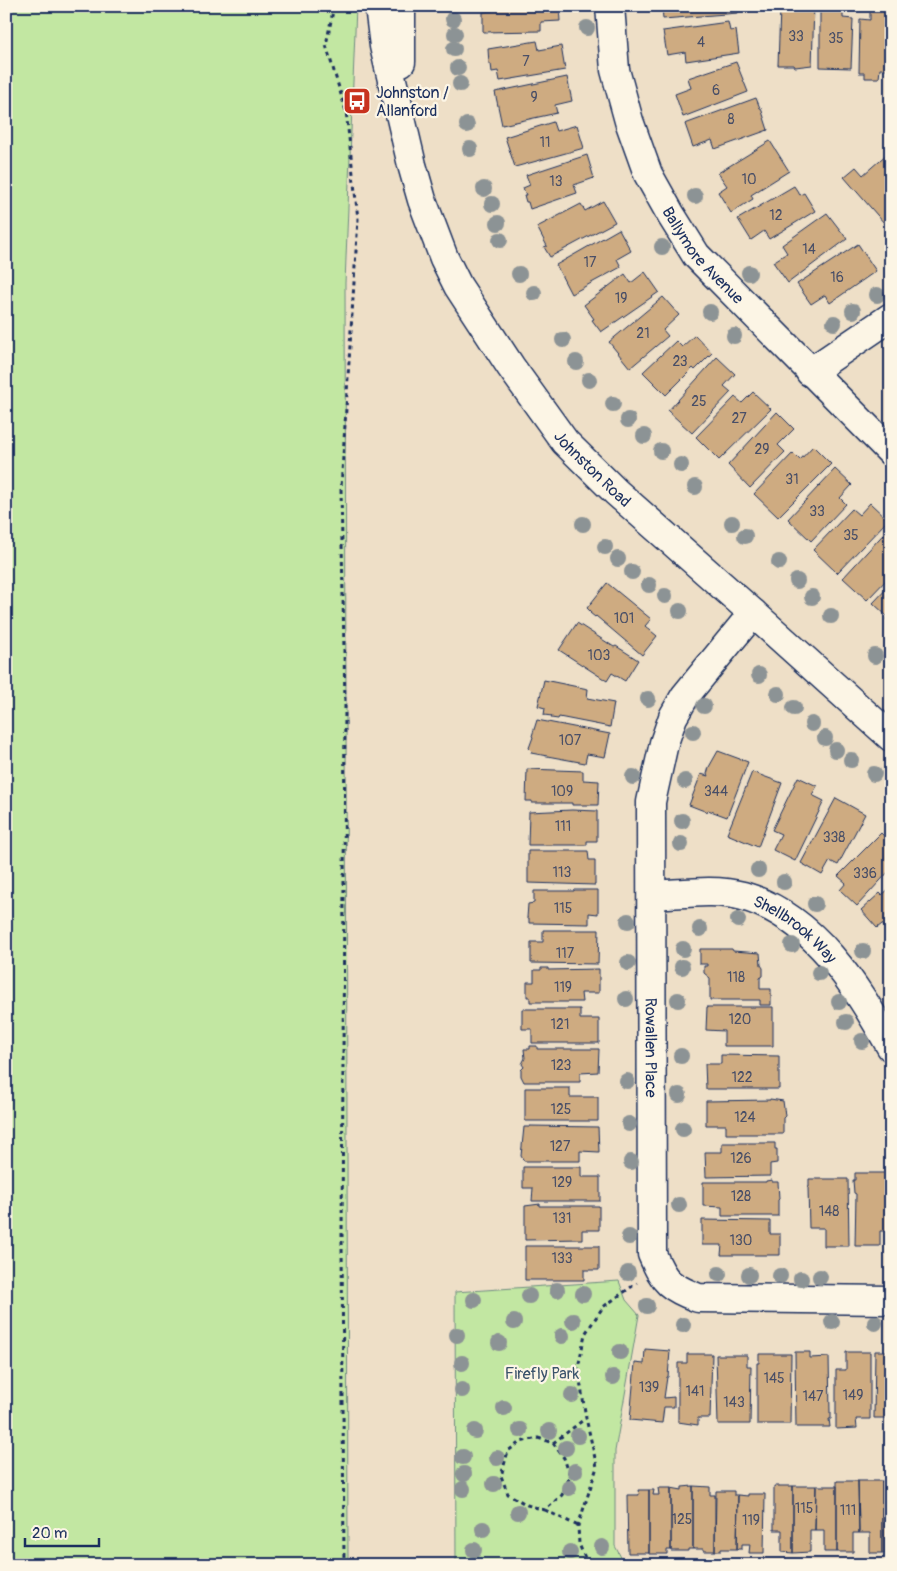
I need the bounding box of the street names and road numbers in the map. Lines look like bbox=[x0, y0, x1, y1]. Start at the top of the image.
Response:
street label: Ballymore Avenue bbox=[657, 203, 748, 309]
street label: Johnston Road bbox=[549, 427, 635, 512]
street label: Shellbrook Way bbox=[750, 891, 841, 967]
street label: Rowallen Place bbox=[640, 998, 661, 1098]

